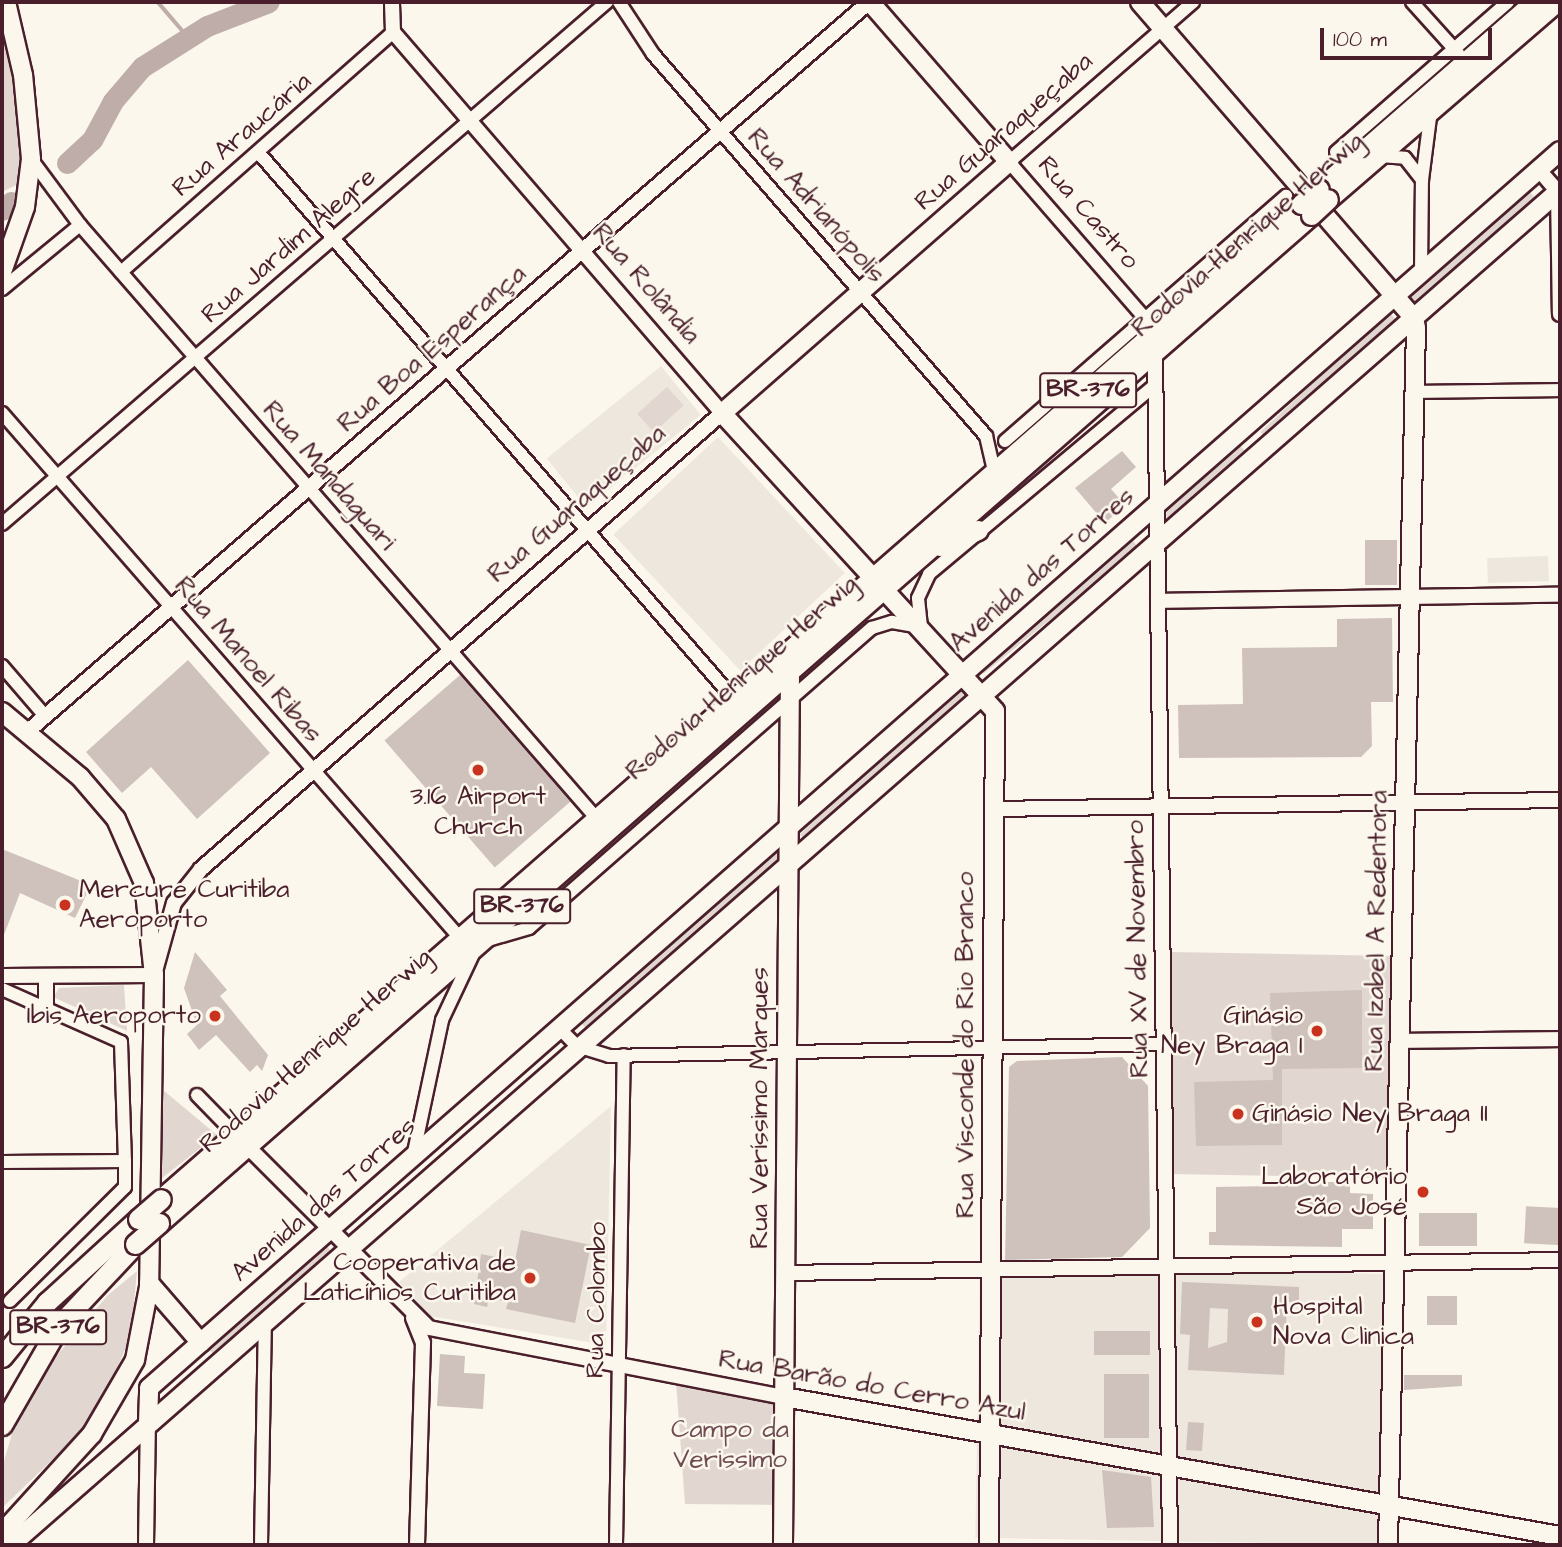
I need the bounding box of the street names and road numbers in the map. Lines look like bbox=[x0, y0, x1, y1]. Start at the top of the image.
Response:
street label: Rua Guaraqueçaba bbox=[909, 46, 1099, 218]
street label: Rua Araucária bbox=[166, 66, 318, 204]
street label: Rua Adrianópolis bbox=[740, 122, 892, 290]
street label: Rodovia Henrique Herwig bbox=[1126, 126, 1370, 344]
street label: Rua Castro bbox=[1030, 150, 1146, 276]
street label: Rua Jardim Alegre bbox=[195, 162, 383, 330]
street label: Rua Rolândia bbox=[585, 217, 707, 351]
street label: Rua Boa Esperança bbox=[331, 259, 533, 439]
road number: BR-376 bbox=[1039, 370, 1137, 410]
street label: Rua Mandaguari bbox=[256, 395, 402, 557]
street label: Rua Guaraqueçaba bbox=[482, 418, 672, 590]
street label: Avenida das Torres bbox=[943, 481, 1141, 659]
street label: Rodovia Henrique Herwig bbox=[620, 569, 864, 787]
street label: Rua Manoel Ribas bbox=[167, 571, 329, 749]
street label: Rua Izabel A Redentora bbox=[1359, 790, 1395, 1072]
street label: Rua XV de Novembro bbox=[1120, 820, 1156, 1078]
street label: Rua Visconde do Rio Branco bbox=[950, 872, 982, 1218]
road number: BR-376 bbox=[473, 885, 571, 926]
street label: Rodovia Henrique Herwig bbox=[194, 942, 438, 1160]
street label: Rua Veríssimo Marques bbox=[744, 967, 776, 1249]
street label: Avenida das Torres bbox=[225, 1111, 423, 1289]
street label: Rua Colombo bbox=[580, 1221, 614, 1379]
road number: BR-376 bbox=[9, 1307, 107, 1348]
street label: Rua Barão do Cerro Azul bbox=[716, 1344, 1028, 1428]

